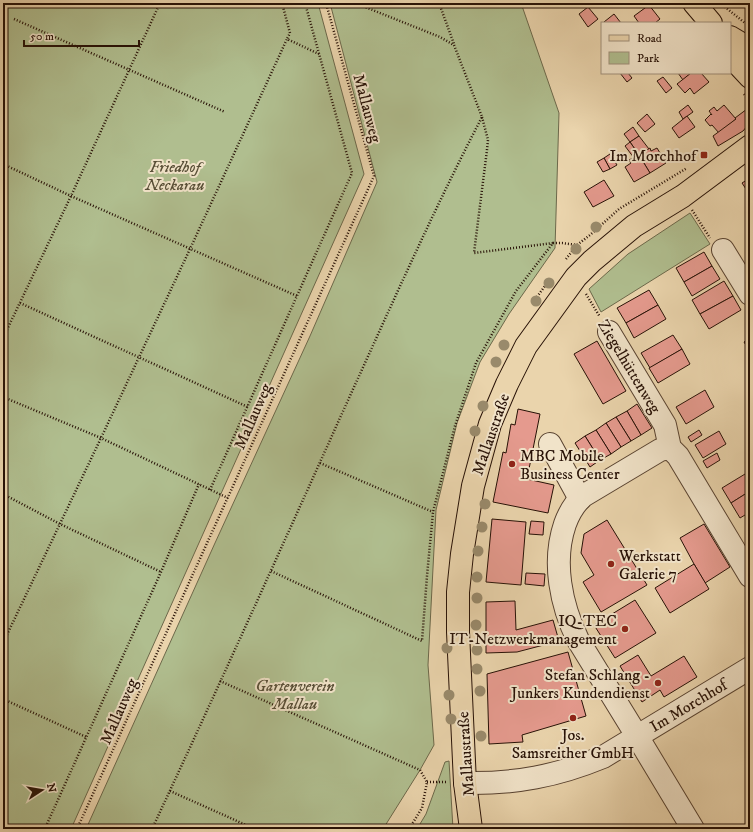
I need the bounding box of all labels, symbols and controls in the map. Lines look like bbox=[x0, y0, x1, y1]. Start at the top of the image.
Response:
scale bar bbox=[24, 22, 139, 48]
legend bbox=[601, 22, 731, 74]
text: 50 m bbox=[30, 29, 54, 44]
text: Road bbox=[637, 31, 662, 46]
text: Park bbox=[637, 51, 659, 66]
street label: Mallauweg bbox=[348, 72, 386, 145]
place label: Im Morchhof bbox=[609, 146, 699, 166]
marker: Im Morchhof bbox=[699, 150, 709, 160]
park label: Friedhof Neckarau bbox=[144, 157, 205, 195]
street label: Ziegelhüttenweg bbox=[593, 316, 665, 417]
street label: Mallauweg bbox=[230, 380, 276, 453]
street label: Mallaustraße bbox=[468, 391, 514, 478]
place label: MBC Mobile Business Center bbox=[520, 446, 620, 484]
marker: MBC Mobile Business Center bbox=[507, 459, 517, 469]
place label: Werkstatt Galerie 7 bbox=[618, 546, 681, 584]
marker: Werkstatt Galerie 7 bbox=[606, 559, 616, 569]
place label: IQ-TEC IT-Netzwerkmanagement bbox=[449, 611, 617, 649]
marker: IQ-TEC IT-Netzwerkmanagement bbox=[620, 624, 630, 634]
place label: Stefan Schlang - Junkers Kundendienst bbox=[509, 665, 650, 703]
street label: Im Morchhof bbox=[646, 674, 733, 737]
street label: Mallauweg bbox=[96, 675, 142, 748]
park label: Gartenverein Mallau bbox=[256, 676, 334, 714]
marker: Stefan Schlang - Junkers Kundendienst bbox=[653, 678, 663, 688]
street label: Mallaustraße bbox=[453, 710, 479, 797]
marker: Jos. Samsreither GmbH bbox=[568, 713, 578, 723]
place label: Jos. Samsreither GmbH bbox=[512, 725, 634, 763]
north arrow bbox=[22, 770, 62, 810]
text: N bbox=[43, 782, 59, 794]

